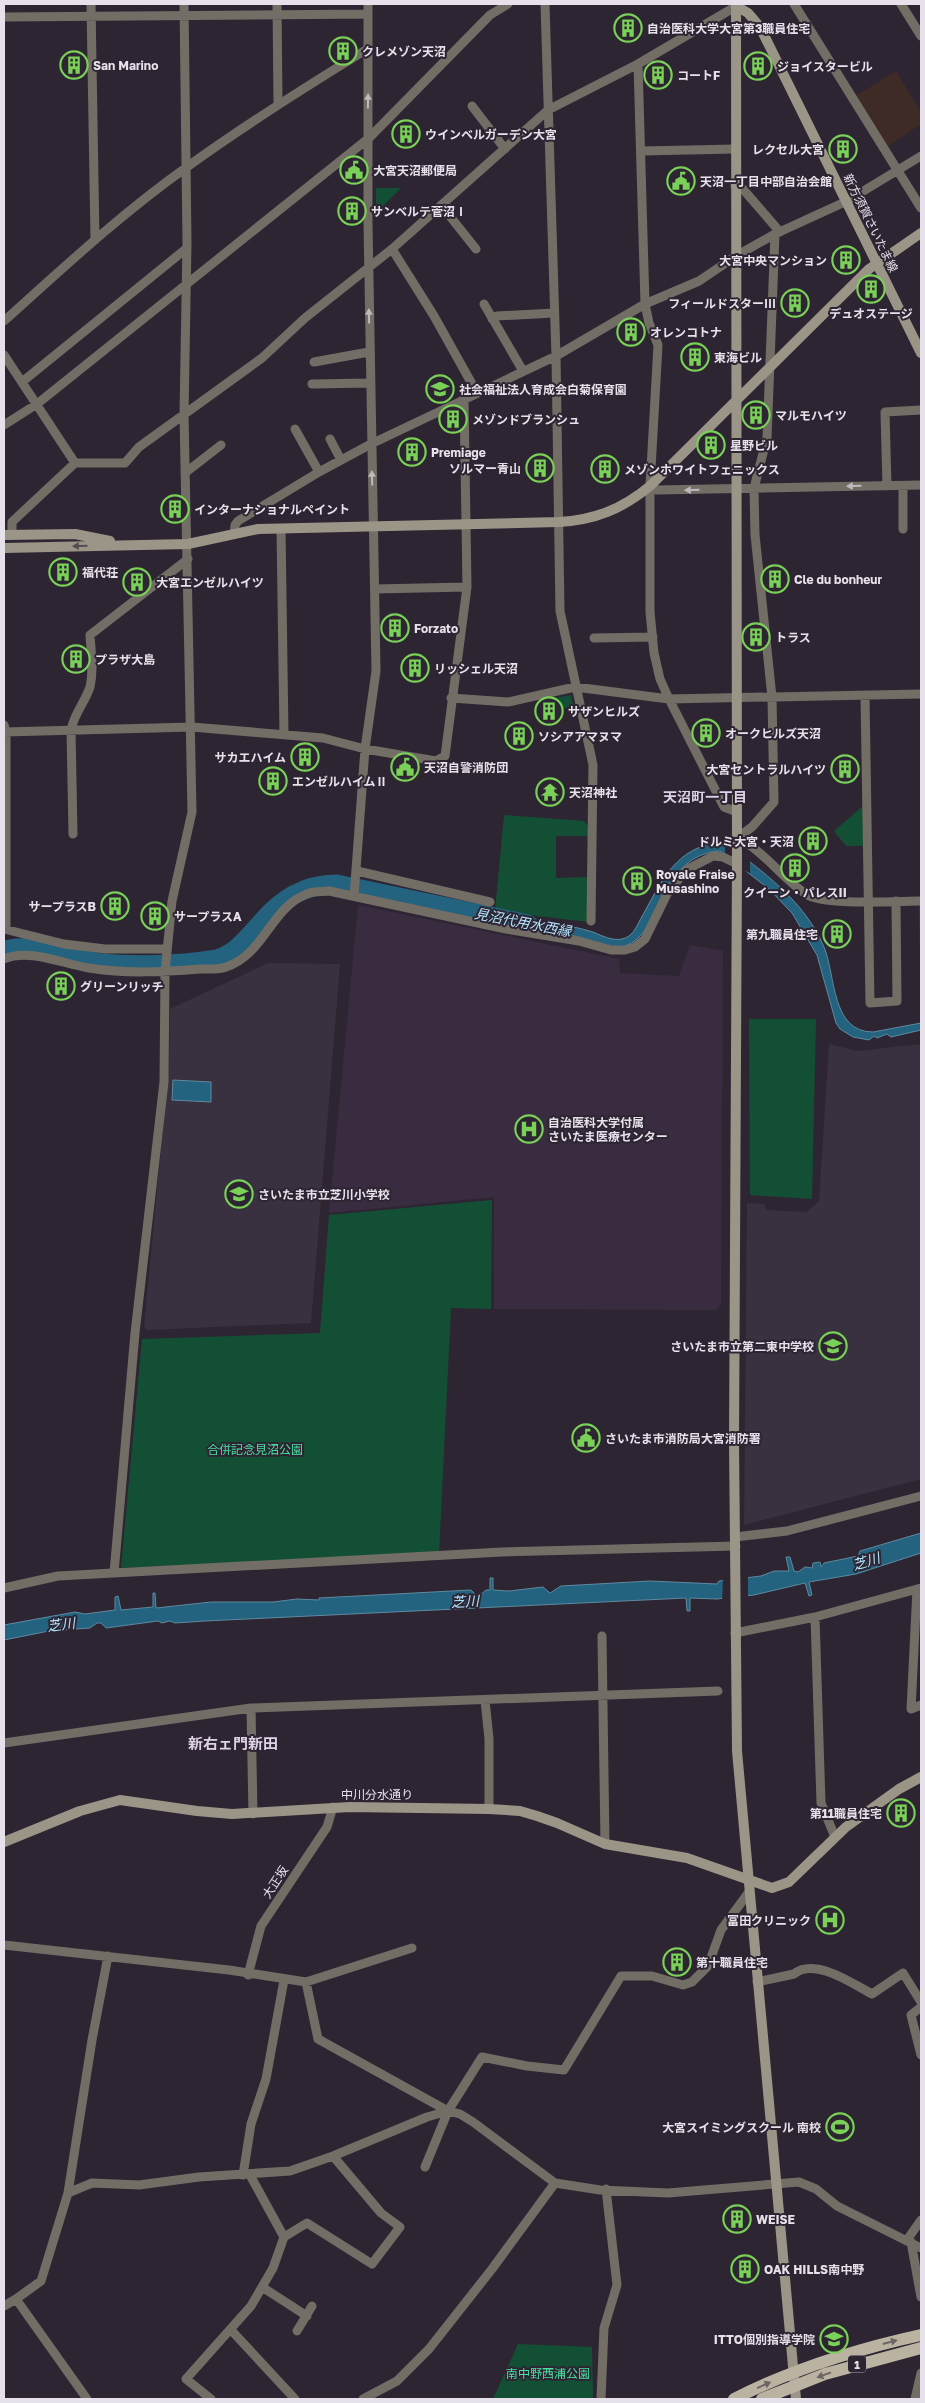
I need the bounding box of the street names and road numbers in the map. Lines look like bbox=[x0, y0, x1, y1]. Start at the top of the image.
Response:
street label: 新方須賀さいたま線 bbox=[841, 171, 901, 275]
street label: 中川分水通り bbox=[341, 1787, 413, 1802]
street label: 大正坂 bbox=[259, 1863, 291, 1901]
road number: 1 bbox=[848, 2356, 866, 2372]

